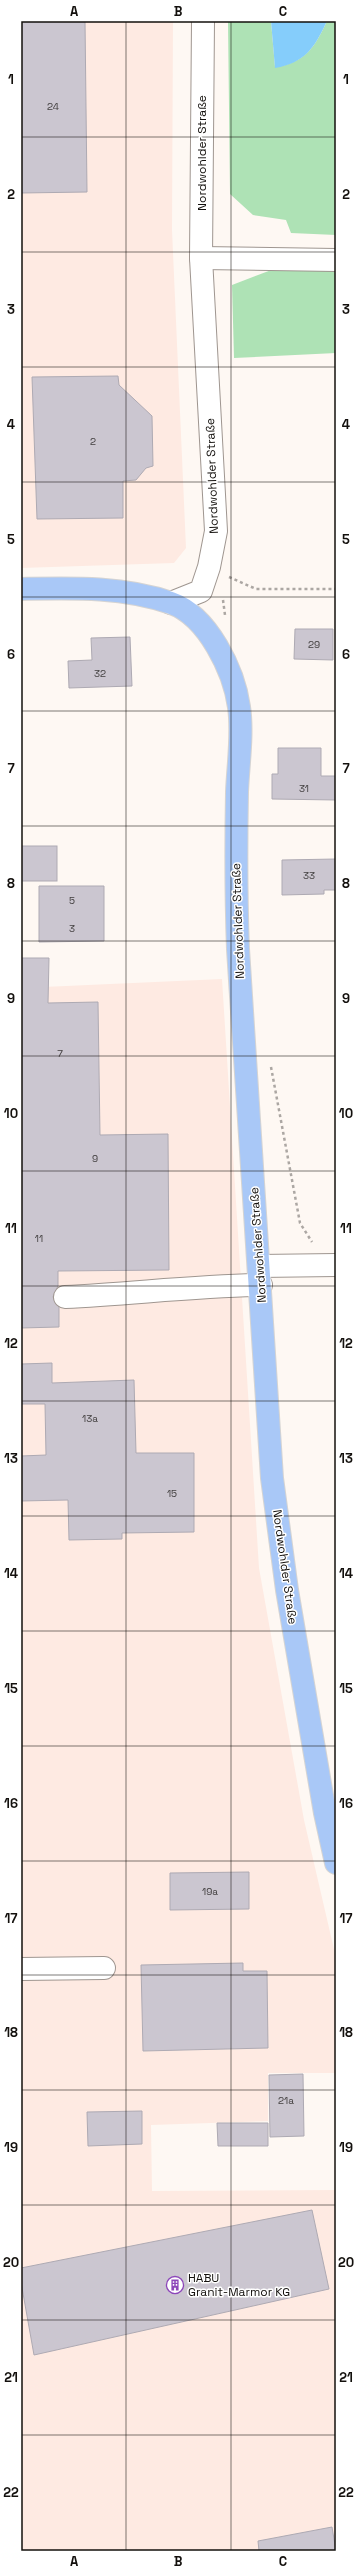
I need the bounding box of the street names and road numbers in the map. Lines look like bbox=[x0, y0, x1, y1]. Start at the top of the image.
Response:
street label: Nordwohlder Straße bbox=[194, 95, 210, 211]
street label: Nordwohlder Straße bbox=[202, 418, 222, 534]
street label: Nordwohlder Straße bbox=[228, 863, 248, 979]
street label: Nordwohlder Straße bbox=[246, 1187, 270, 1303]
street label: Nordwohlder Straße bbox=[269, 1509, 301, 1625]

